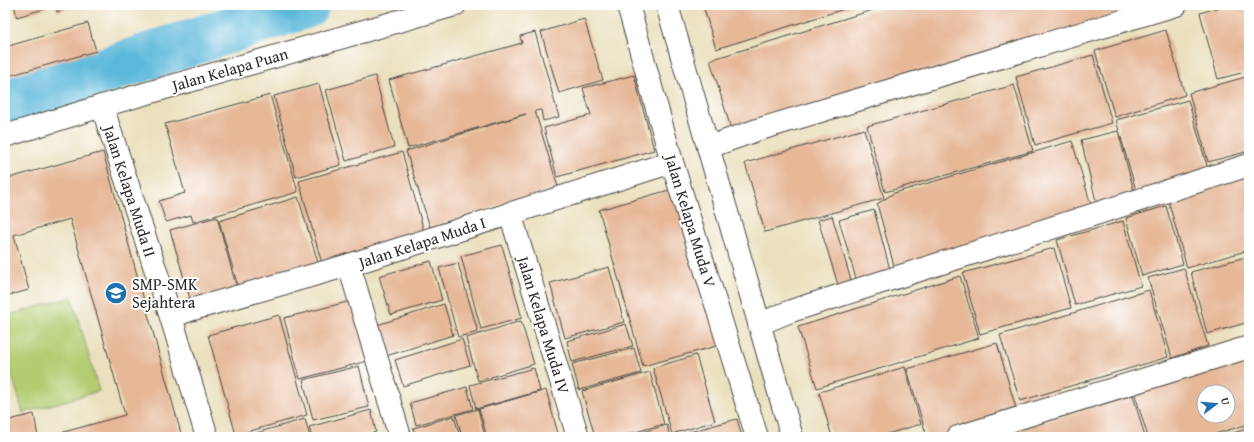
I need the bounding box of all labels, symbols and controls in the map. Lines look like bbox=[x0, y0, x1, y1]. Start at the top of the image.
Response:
street label: Jalan Kelapa Puan bbox=[167, 41, 291, 98]
street label: Jalan Kelapa Muda II bbox=[97, 120, 163, 260]
street label: Jalan Kelapa Muda V bbox=[659, 150, 723, 291]
street label: Jalan Kelapa Muda I bbox=[354, 210, 489, 274]
street label: Jalan Kelapa Muda IV bbox=[511, 251, 576, 397]
place label: SMP-SMK Sejahtera bbox=[132, 272, 198, 314]
school or university icon: SMP-SMK Sejahtera bbox=[103, 280, 129, 306]
north arrow bbox=[1196, 384, 1236, 424]
text: U bbox=[1217, 395, 1234, 408]

